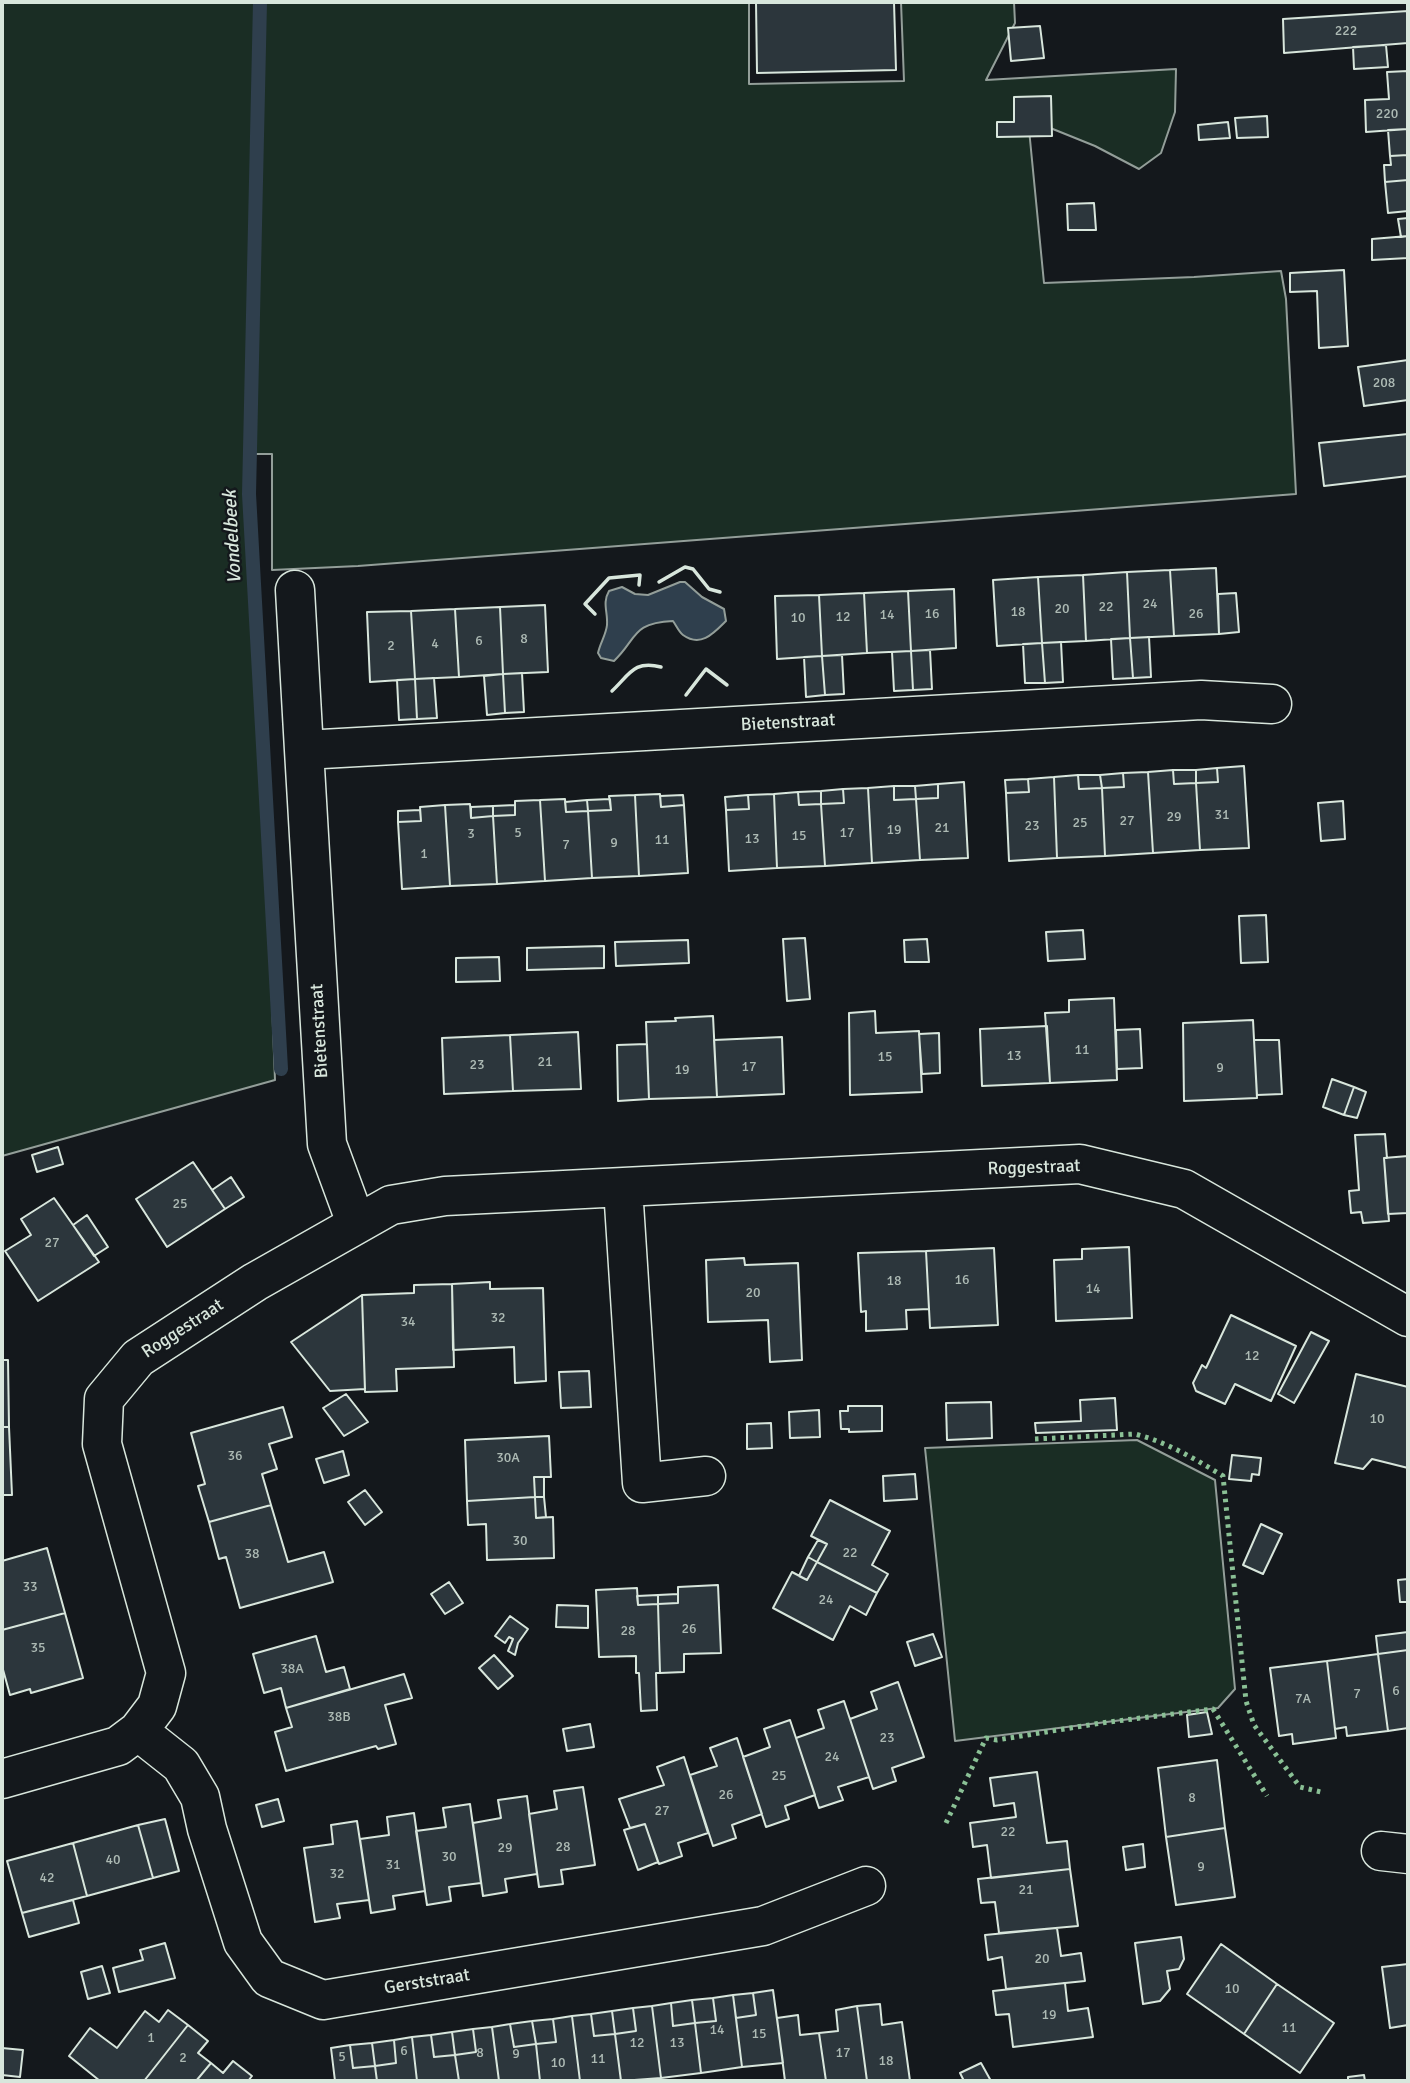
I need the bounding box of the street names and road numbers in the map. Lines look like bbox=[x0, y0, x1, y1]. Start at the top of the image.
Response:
street label: Bietenstraat bbox=[740, 710, 836, 736]
street label: Bietenstraat bbox=[307, 983, 333, 1079]
street label: Roggestraat bbox=[987, 1156, 1081, 1180]
street label: Roggestraat bbox=[138, 1295, 228, 1363]
street label: Gerststraat bbox=[383, 1965, 471, 1999]

